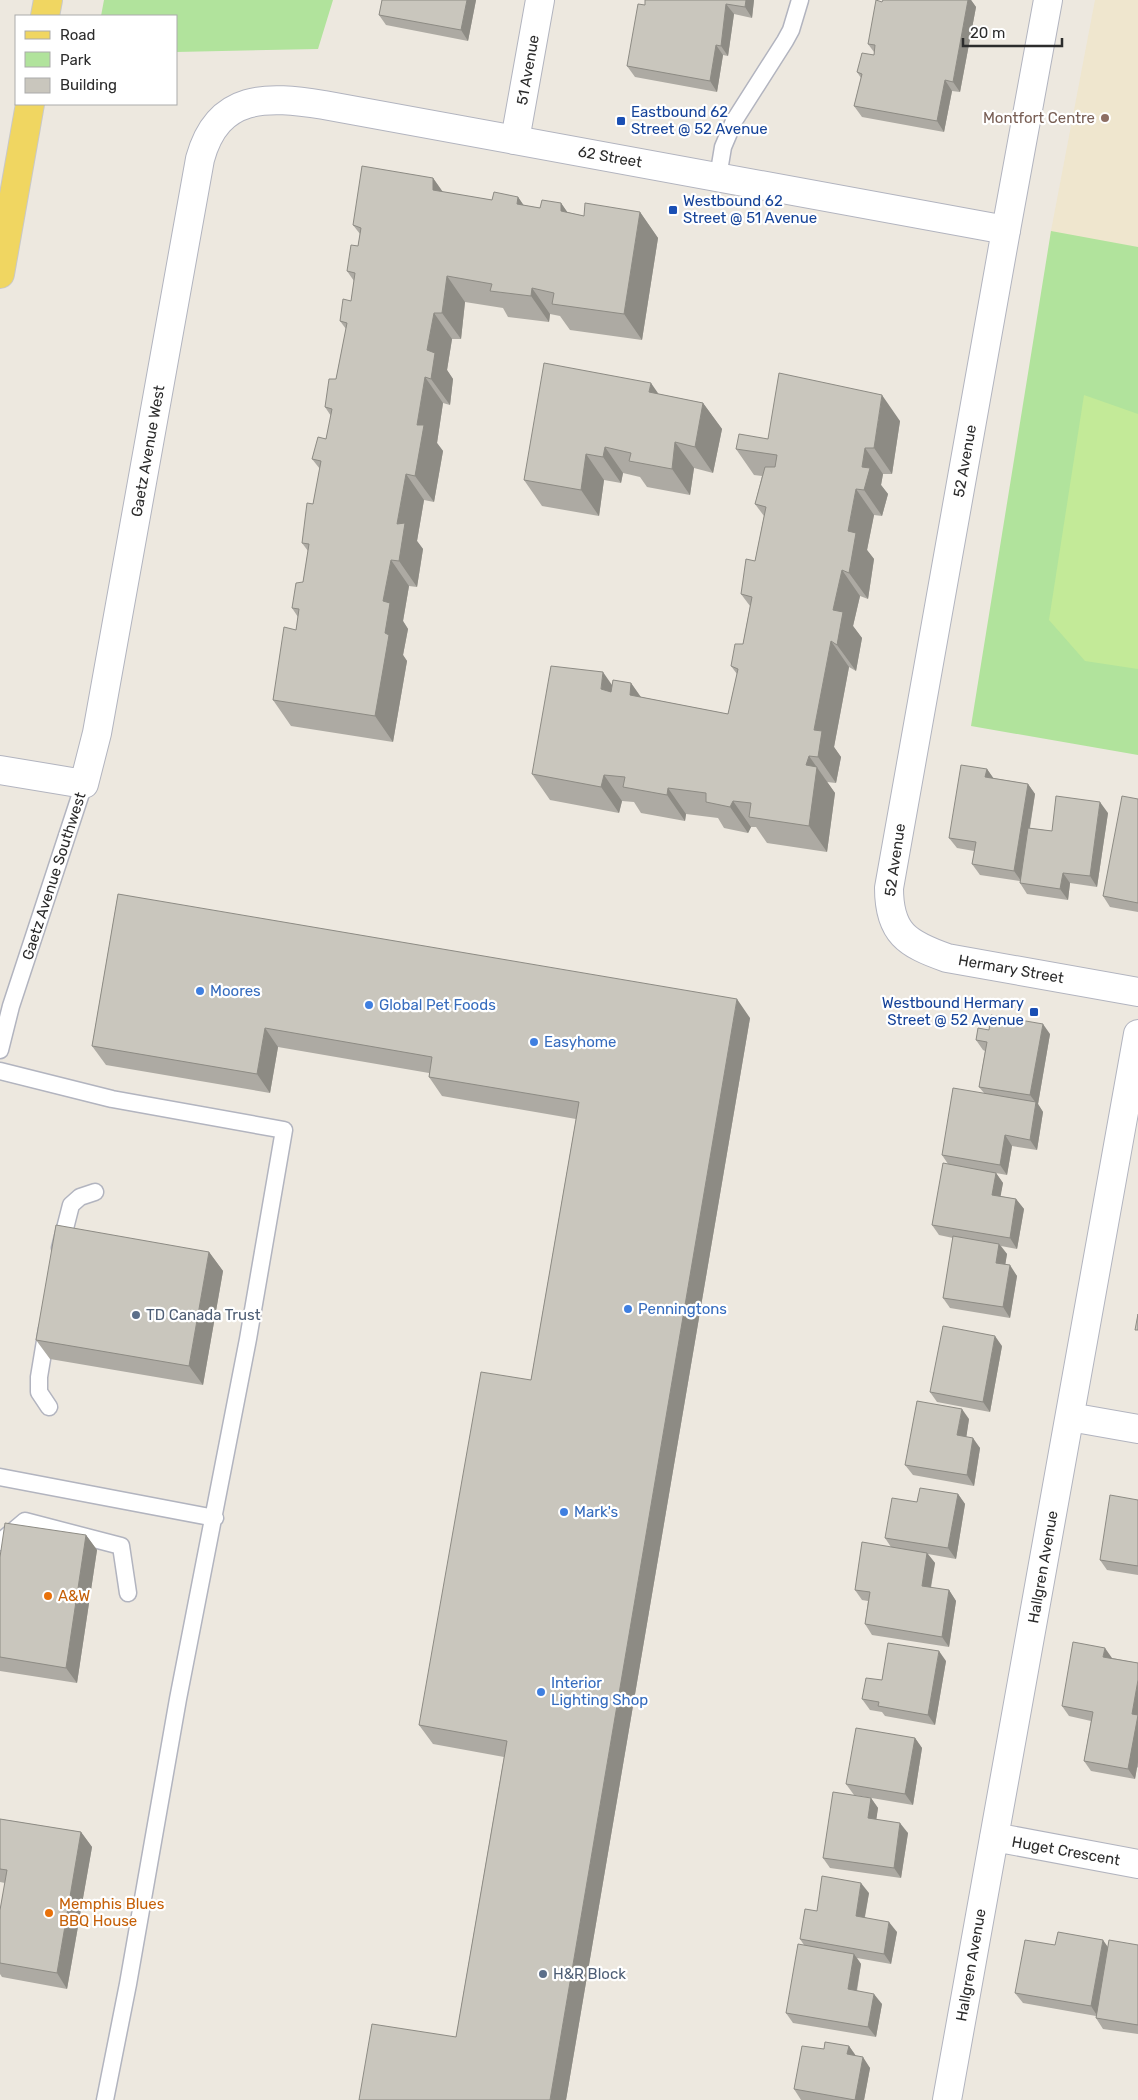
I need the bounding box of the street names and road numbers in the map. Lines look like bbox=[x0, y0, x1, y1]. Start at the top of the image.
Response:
street label: 51 Avenue bbox=[513, 34, 543, 106]
street label: 62 Street bbox=[576, 143, 644, 172]
street label: Gaetz Avenue West bbox=[128, 384, 168, 518]
street label: 52 Avenue bbox=[950, 423, 980, 499]
street label: Gaetz Avenue Southwest bbox=[18, 790, 90, 962]
street label: 52 Avenue bbox=[881, 822, 909, 898]
street label: Hermary Street bbox=[957, 951, 1065, 987]
street label: Hallgren Avenue bbox=[1024, 1509, 1062, 1625]
street label: Huget Crescent bbox=[1010, 1833, 1122, 1869]
street label: Hallgren Avenue bbox=[952, 1907, 990, 2023]

